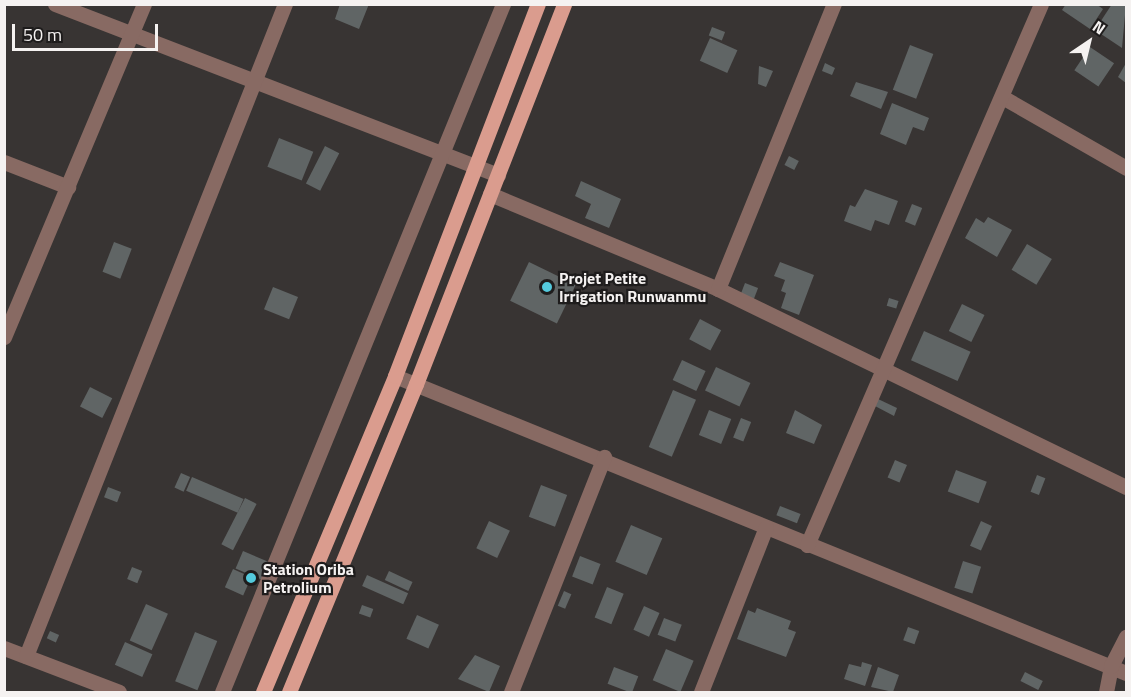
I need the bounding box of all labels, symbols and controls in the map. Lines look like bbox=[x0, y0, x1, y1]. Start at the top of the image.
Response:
scale bar bbox=[15, 12, 160, 50]
north arrow bbox=[1059, 12, 1119, 72]
text: N bbox=[1088, 14, 1111, 40]
text: 50 m bbox=[23, 21, 62, 48]
place label: Projet Petite Irrigation Runwanmu bbox=[559, 268, 706, 306]
marker: Projet Petite Irrigation Runwanmu bbox=[540, 280, 554, 294]
place label: Station Oriba Petrolium bbox=[263, 559, 354, 597]
marker: Station Oriba Petrolium bbox=[244, 571, 258, 585]

